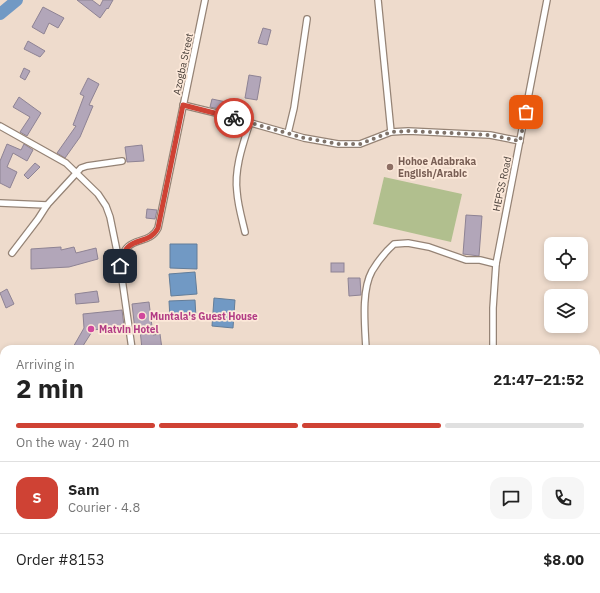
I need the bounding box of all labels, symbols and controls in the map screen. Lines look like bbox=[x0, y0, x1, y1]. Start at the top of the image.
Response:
street label: Azogba Street bbox=[170, 31, 196, 96]
pin bbox=[509, 95, 543, 129]
courier bbox=[214, 98, 254, 138]
icon: bag bbox=[515, 101, 537, 123]
icon: bike bbox=[223, 107, 245, 129]
place label: Hohoe Adabraka English/Arabic bbox=[398, 155, 477, 180]
street label: HEPSS Road bbox=[490, 155, 514, 213]
marker: Hohoe Adabraka English/Arabic bbox=[385, 162, 395, 172]
map controls bbox=[544, 237, 588, 333]
button: locate bbox=[544, 237, 588, 281]
pin bbox=[103, 249, 137, 283]
icon: home bbox=[109, 255, 131, 277]
button: layers bbox=[544, 289, 588, 333]
place label: Muntala's Guest House bbox=[150, 310, 258, 323]
marker: Muntala's Guest House bbox=[137, 311, 147, 321]
place label: Matvin Hotel bbox=[99, 323, 158, 336]
marker: Matvin Hotel bbox=[86, 324, 96, 334]
text: Arriving in bbox=[16, 356, 75, 373]
text: 21:47–21:52 bbox=[493, 370, 584, 389]
text: 2 min bbox=[16, 371, 84, 405]
text: On the way · 240 m bbox=[16, 434, 129, 451]
button: chat bbox=[490, 477, 532, 519]
button: phone bbox=[542, 477, 584, 519]
text: Sam bbox=[68, 480, 99, 499]
text: S bbox=[32, 488, 42, 507]
text: Courier · 4.8 bbox=[68, 499, 140, 516]
text: Order #8153 bbox=[16, 550, 105, 569]
text: $8.00 bbox=[543, 550, 584, 569]

